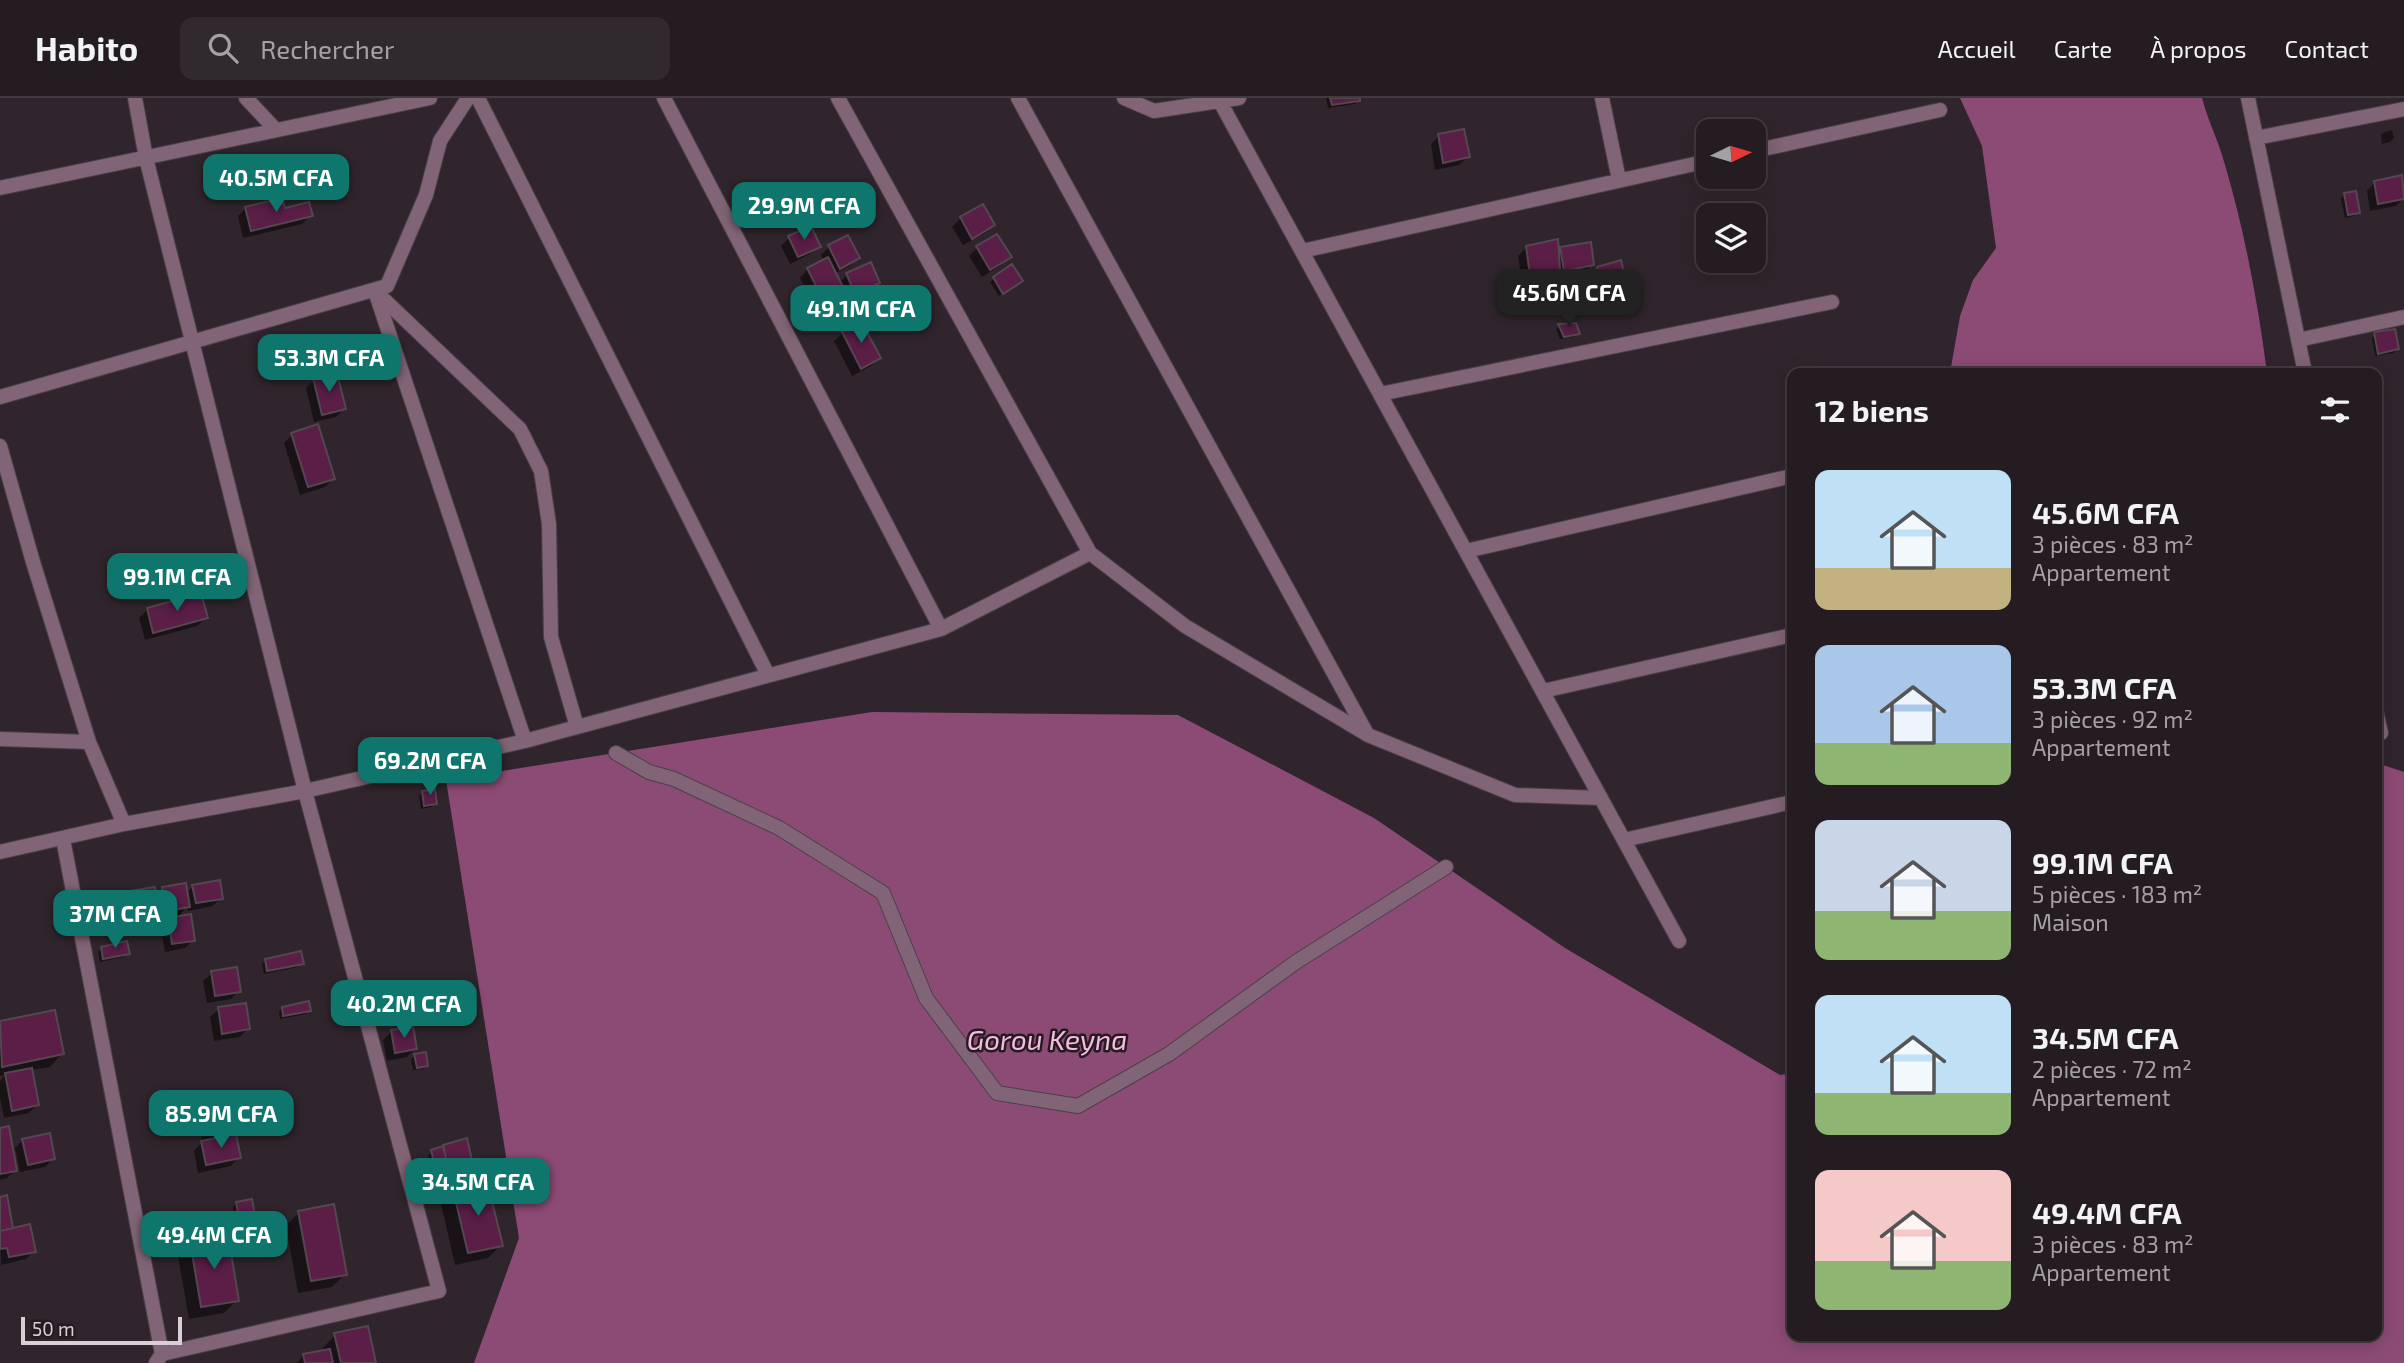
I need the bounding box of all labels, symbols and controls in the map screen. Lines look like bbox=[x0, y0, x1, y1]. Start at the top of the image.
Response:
search box bbox=[180, 17, 670, 80]
text: Habito bbox=[35, 28, 138, 68]
icon: search bbox=[204, 29, 242, 67]
text: Rechercher bbox=[260, 33, 394, 64]
text: Accueil bbox=[1938, 34, 2016, 63]
text: Carte bbox=[2054, 34, 2112, 63]
text: À propos bbox=[2150, 34, 2247, 63]
text: Contact bbox=[2285, 34, 2369, 63]
north arrow bbox=[1696, 119, 1766, 189]
map controls bbox=[1696, 119, 1766, 273]
pin: 40.5M CFA bbox=[196, 155, 356, 214]
text: 40.5M CFA bbox=[219, 163, 333, 191]
pin: 29.9M CFA bbox=[724, 183, 884, 242]
text: 29.9M CFA bbox=[748, 191, 860, 219]
button: layers bbox=[1696, 203, 1766, 273]
pin: 45.6M CFA bbox=[1489, 270, 1649, 329]
text: 45.6M CFA bbox=[1513, 278, 1625, 306]
pin: 49.1M CFA bbox=[781, 286, 941, 345]
text: 49.1M CFA bbox=[806, 294, 916, 322]
pin: 53.3M CFA bbox=[249, 334, 409, 394]
text: 53.3M CFA bbox=[274, 343, 384, 371]
icon: filters bbox=[2316, 391, 2354, 429]
text: 12 biens bbox=[1815, 392, 1929, 428]
text: 45.6M CFA bbox=[2032, 494, 2179, 530]
icon: home bbox=[1871, 498, 1955, 582]
text: 3 pièces · 83 m² bbox=[2032, 530, 2194, 558]
pin: 99.1M CFA bbox=[97, 554, 257, 613]
text: Appartement bbox=[2032, 558, 2171, 586]
text: 99.1M CFA bbox=[123, 562, 231, 590]
text: 53.3M CFA bbox=[2032, 669, 2176, 705]
icon: home bbox=[1871, 673, 1955, 757]
text: 3 pièces · 92 m² bbox=[2032, 705, 2193, 733]
text: Appartement bbox=[2032, 733, 2171, 761]
pin: 69.2M CFA bbox=[350, 738, 510, 797]
text: 69.2M CFA bbox=[374, 746, 486, 774]
text: 99.1M CFA bbox=[2032, 844, 2173, 880]
icon: home bbox=[1871, 848, 1955, 932]
text: 5 pièces · 183 m² bbox=[2032, 880, 2202, 908]
pin: 37M CFA bbox=[50, 890, 180, 950]
text: 37M CFA bbox=[69, 899, 161, 927]
text: Maison bbox=[2032, 908, 2109, 936]
pin: 40.2M CFA bbox=[324, 981, 484, 1040]
text: 40.2M CFA bbox=[347, 989, 461, 1017]
text: 34.5M CFA bbox=[2032, 1019, 2179, 1055]
water label: Gorou Keyna bbox=[967, 1022, 1127, 1056]
icon: home bbox=[1871, 1023, 1955, 1107]
text: 2 pièces · 72 m² bbox=[2032, 1055, 2192, 1083]
text: Appartement bbox=[2032, 1083, 2171, 1111]
pin: 85.9M CFA bbox=[141, 1090, 301, 1150]
text: 85.9M CFA bbox=[165, 1099, 277, 1127]
pin: 34.5M CFA bbox=[398, 1158, 558, 1218]
text: 34.5M CFA bbox=[422, 1167, 534, 1195]
text: 49.4M CFA bbox=[2032, 1194, 2182, 1230]
icon: home bbox=[1871, 1198, 1955, 1282]
pin: 49.4M CFA bbox=[134, 1212, 294, 1271]
text: 49.4M CFA bbox=[157, 1220, 271, 1248]
text: 3 pièces · 83 m² bbox=[2032, 1230, 2194, 1258]
text: Appartement bbox=[2032, 1258, 2171, 1286]
scale bar bbox=[21, 1314, 182, 1346]
text: 50 m bbox=[32, 1317, 75, 1340]

